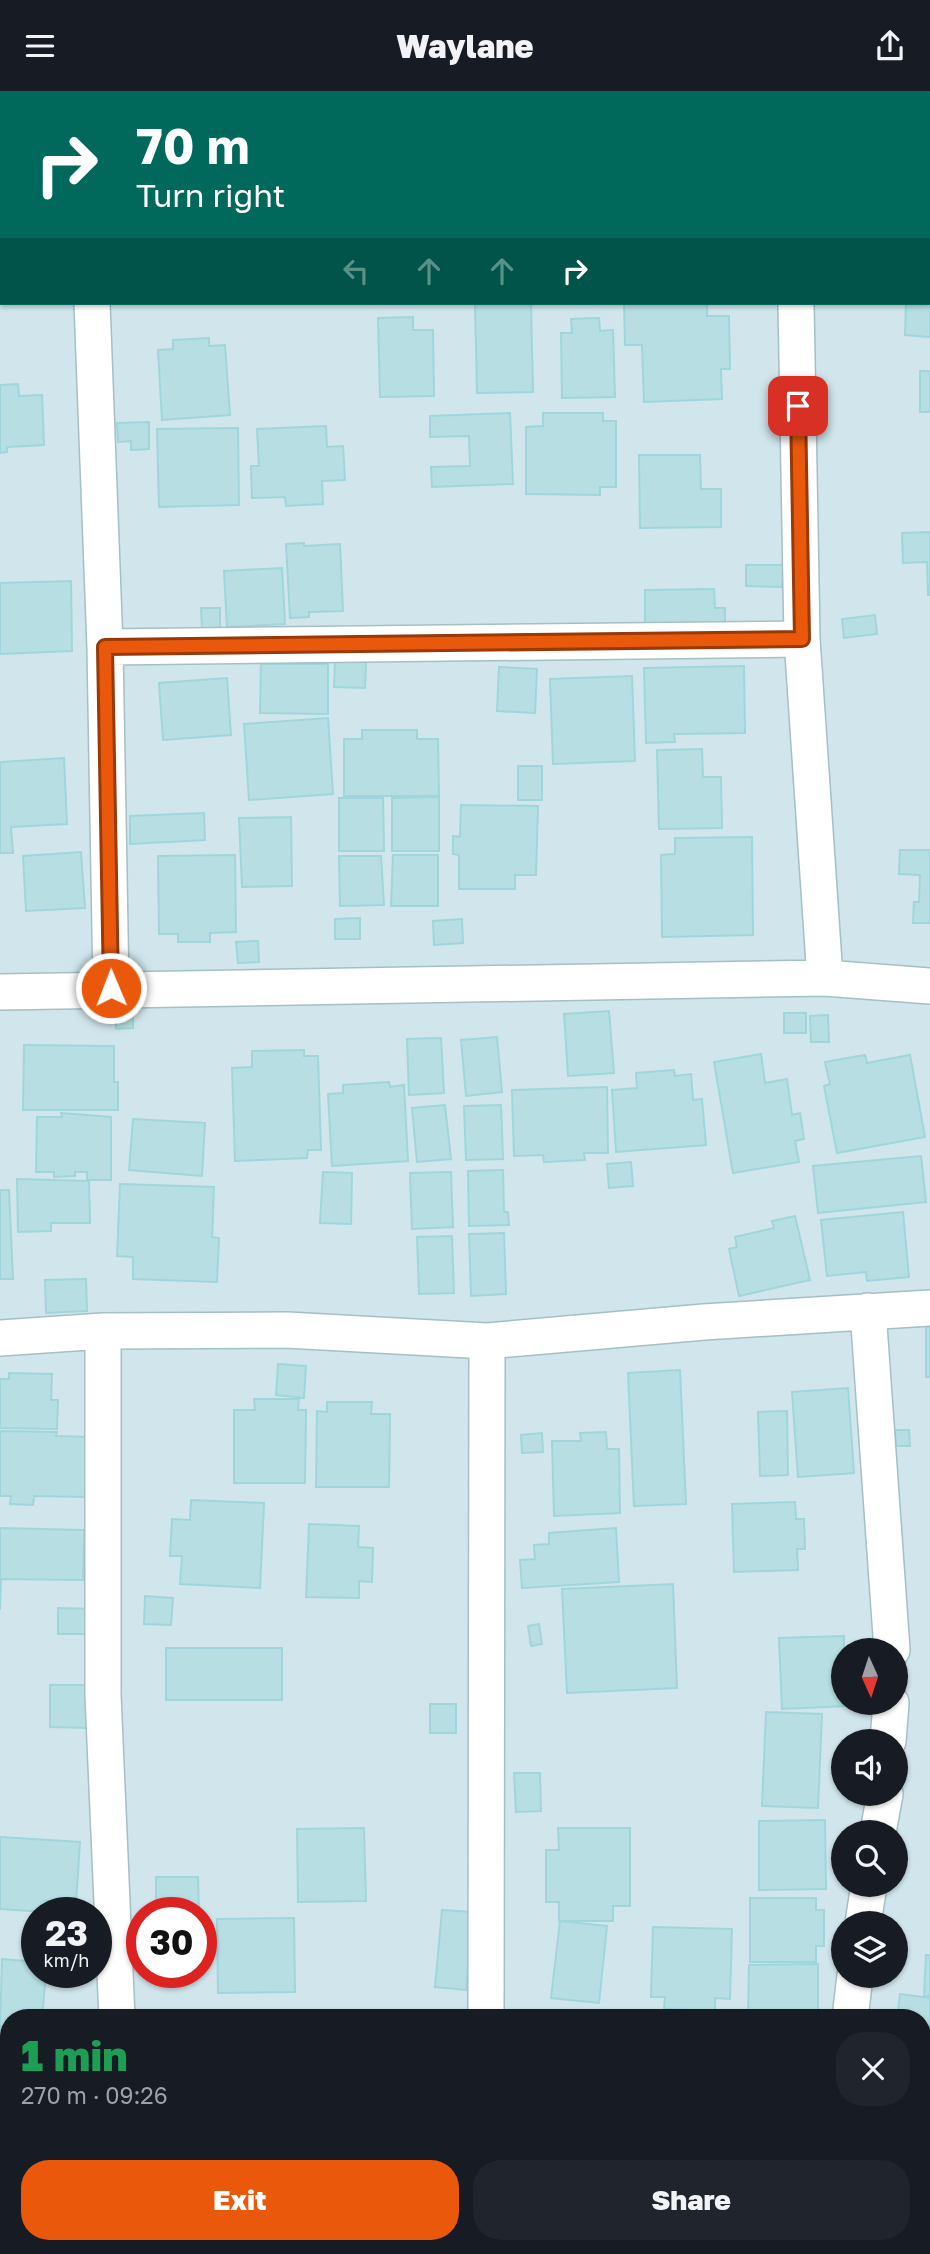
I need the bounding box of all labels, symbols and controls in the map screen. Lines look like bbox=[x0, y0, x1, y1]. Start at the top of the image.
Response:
icon: menu bbox=[21, 27, 59, 65]
text: Waylane bbox=[396, 27, 534, 65]
icon: share bbox=[871, 27, 909, 65]
text: 70 m bbox=[136, 116, 250, 175]
icon: right bbox=[21, 119, 112, 210]
text: Turn right bbox=[136, 176, 285, 214]
icon: left bbox=[337, 252, 375, 290]
icon: ahead bbox=[410, 252, 448, 290]
icon: ahead bbox=[483, 252, 521, 290]
icon: right bbox=[556, 252, 594, 290]
pin bbox=[768, 376, 828, 436]
icon: arrive bbox=[779, 387, 817, 425]
position arrow bbox=[74, 951, 148, 1025]
north arrow bbox=[831, 1638, 908, 1715]
map controls bbox=[831, 1638, 908, 1988]
button: sound bbox=[831, 1729, 908, 1806]
button: search bbox=[831, 1820, 908, 1897]
speed limit sign: 30 bbox=[126, 1897, 217, 1988]
button: layers bbox=[831, 1911, 908, 1988]
text: 23 bbox=[45, 1912, 88, 1954]
text: km/h bbox=[44, 1949, 89, 1971]
text: 1 min bbox=[21, 2030, 128, 2080]
button: close bbox=[836, 2032, 910, 2106]
text: 270 m · 09:26 bbox=[21, 2081, 168, 2109]
button: Exit bbox=[21, 2160, 459, 2240]
button: Share bbox=[473, 2160, 910, 2240]

